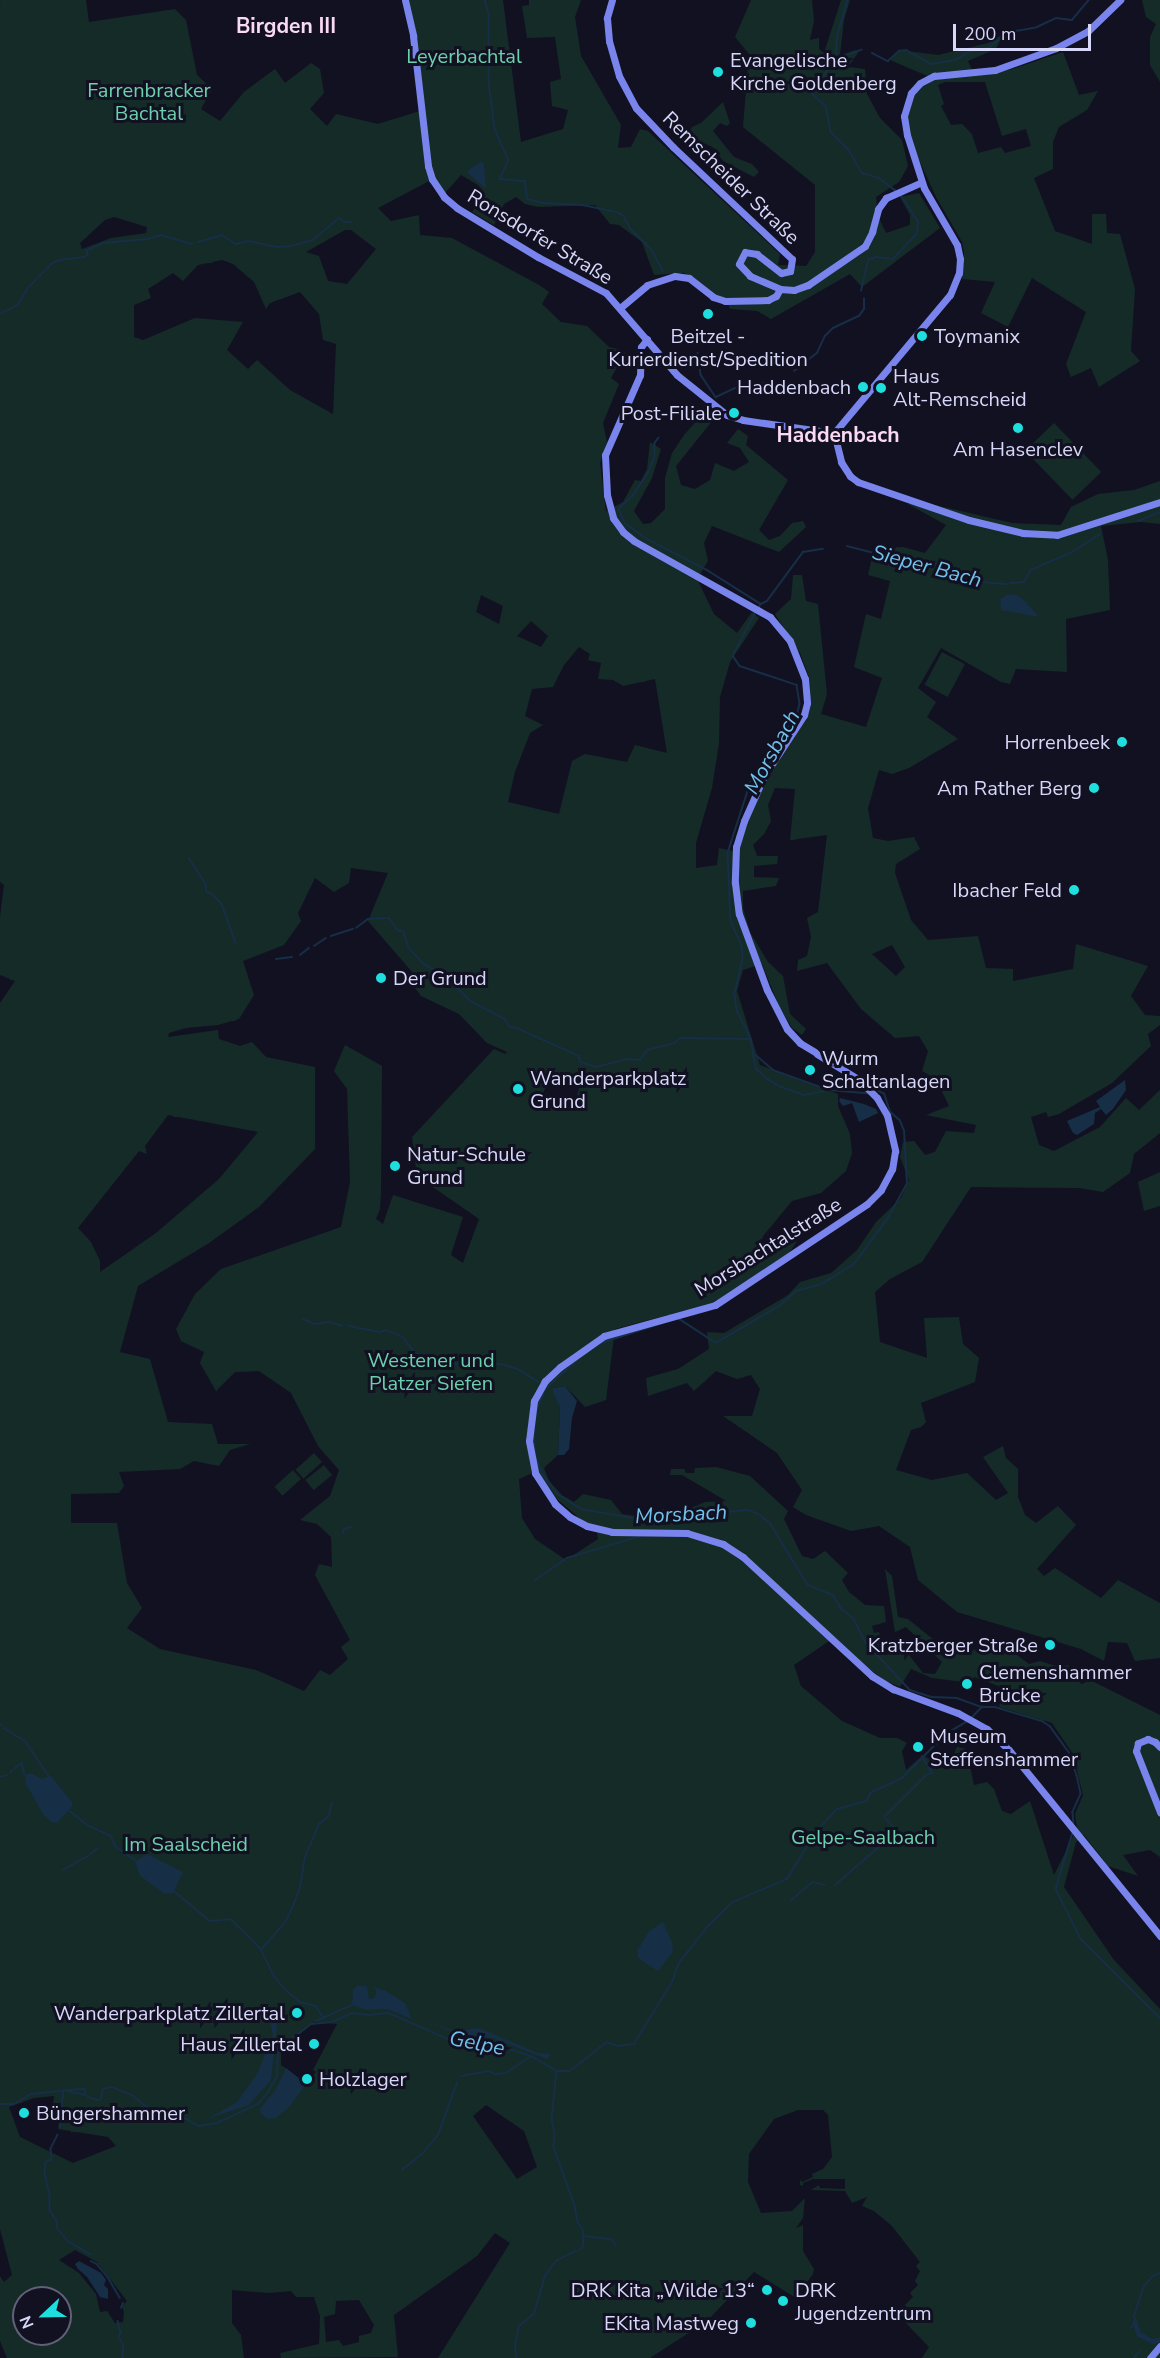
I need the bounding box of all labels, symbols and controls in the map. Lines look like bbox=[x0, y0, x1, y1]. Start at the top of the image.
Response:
scale bar bbox=[956, 12, 1094, 50]
district label: Birgden III bbox=[236, 13, 336, 39]
text: 200 m bbox=[964, 22, 1016, 46]
park label: Leyerbachtal bbox=[406, 44, 522, 68]
place label: Evangelische Kirche Goldenberg bbox=[730, 48, 897, 95]
marker: Evangelische Kirche Goldenberg bbox=[711, 65, 725, 79]
park label: Farrenbracker Bachtal bbox=[87, 78, 211, 125]
street label: Remscheider Straße bbox=[658, 107, 804, 249]
street label: Ronsdorfer Straße bbox=[463, 184, 617, 290]
marker: Beitzel - Kurierdienst/Spedition bbox=[701, 307, 715, 321]
place label: Beitzel - Kurierdienst/Spedition bbox=[608, 324, 808, 371]
place label: Toymanix bbox=[934, 324, 1020, 348]
marker: Toymanix bbox=[915, 329, 929, 343]
place label: Haus Alt-Remscheid bbox=[893, 365, 1027, 412]
place label: Haddenbach bbox=[737, 375, 851, 399]
marker: Haddenbach bbox=[856, 380, 870, 394]
marker: Haus Alt-Remscheid bbox=[874, 381, 888, 395]
place label: Post-Filiale bbox=[621, 401, 722, 425]
marker: Post-Filiale bbox=[727, 406, 741, 420]
marker: Am Hasenclev bbox=[1011, 421, 1025, 435]
district label: Haddenbach bbox=[777, 422, 899, 448]
place label: Am Hasenclev bbox=[953, 437, 1083, 461]
water label: Sieper Bach bbox=[870, 539, 984, 593]
water label: Morsbach bbox=[739, 706, 805, 798]
place label: Horrenbeek bbox=[1005, 730, 1110, 754]
marker: Horrenbeek bbox=[1115, 735, 1129, 749]
place label: Am Rather Berg bbox=[937, 776, 1082, 800]
marker: Am Rather Berg bbox=[1087, 781, 1101, 795]
place label: Ibacher Feld bbox=[952, 878, 1062, 902]
marker: Ibacher Feld bbox=[1067, 883, 1081, 897]
place label: Der Grund bbox=[393, 966, 487, 990]
marker: Der Grund bbox=[374, 971, 388, 985]
place label: Wurm Schaltanlagen bbox=[822, 1046, 950, 1093]
marker: Wurm Schaltanlagen bbox=[803, 1063, 817, 1077]
place label: Wanderparkplatz Grund bbox=[530, 1066, 686, 1113]
marker: Wanderparkplatz Grund bbox=[511, 1082, 525, 1096]
place label: Natur-Schule Grund bbox=[407, 1142, 526, 1189]
marker: Natur-Schule Grund bbox=[388, 1159, 402, 1173]
street label: Morsbachtalstraße bbox=[690, 1192, 846, 1302]
park label: Westener und Platzer Siefen bbox=[367, 1349, 495, 1396]
water label: Morsbach bbox=[634, 1499, 728, 1529]
place label: Kratzberger Straße bbox=[868, 1633, 1038, 1657]
marker: Kratzberger Straße bbox=[1043, 1638, 1057, 1652]
place label: Clemenshammer Brücke bbox=[979, 1660, 1132, 1707]
marker: Clemenshammer Brücke bbox=[960, 1677, 974, 1691]
place label: Museum Steffenshammer bbox=[930, 1724, 1078, 1771]
marker: Museum Steffenshammer bbox=[911, 1740, 925, 1754]
park label: Gelpe-Saalbach bbox=[791, 1825, 935, 1849]
park label: Im Saalscheid bbox=[124, 1832, 248, 1856]
place label: Wanderparkplatz Zillertal bbox=[54, 2001, 285, 2025]
marker: Wanderparkplatz Zillertal bbox=[290, 2006, 304, 2020]
water label: Gelpe bbox=[447, 2025, 507, 2061]
place label: Haus Zillertal bbox=[180, 2032, 302, 2056]
marker: Haus Zillertal bbox=[307, 2037, 321, 2051]
place label: Holzlager bbox=[319, 2067, 407, 2091]
marker: Holzlager bbox=[300, 2072, 314, 2086]
place label: Büngershammer bbox=[36, 2101, 185, 2125]
marker: Büngershammer bbox=[17, 2106, 31, 2120]
place label: DRK Kita „Wilde 13“ bbox=[571, 2278, 755, 2302]
place label: DRK Jugendzentrum bbox=[795, 2278, 932, 2325]
marker: DRK Kita „Wilde 13“ bbox=[760, 2283, 774, 2297]
north arrow bbox=[12, 2286, 72, 2346]
marker: DRK Jugendzentrum bbox=[776, 2294, 790, 2308]
place label: EKita Mastweg bbox=[604, 2311, 739, 2335]
text: N bbox=[15, 2312, 40, 2332]
marker: EKita Mastweg bbox=[744, 2316, 758, 2330]

